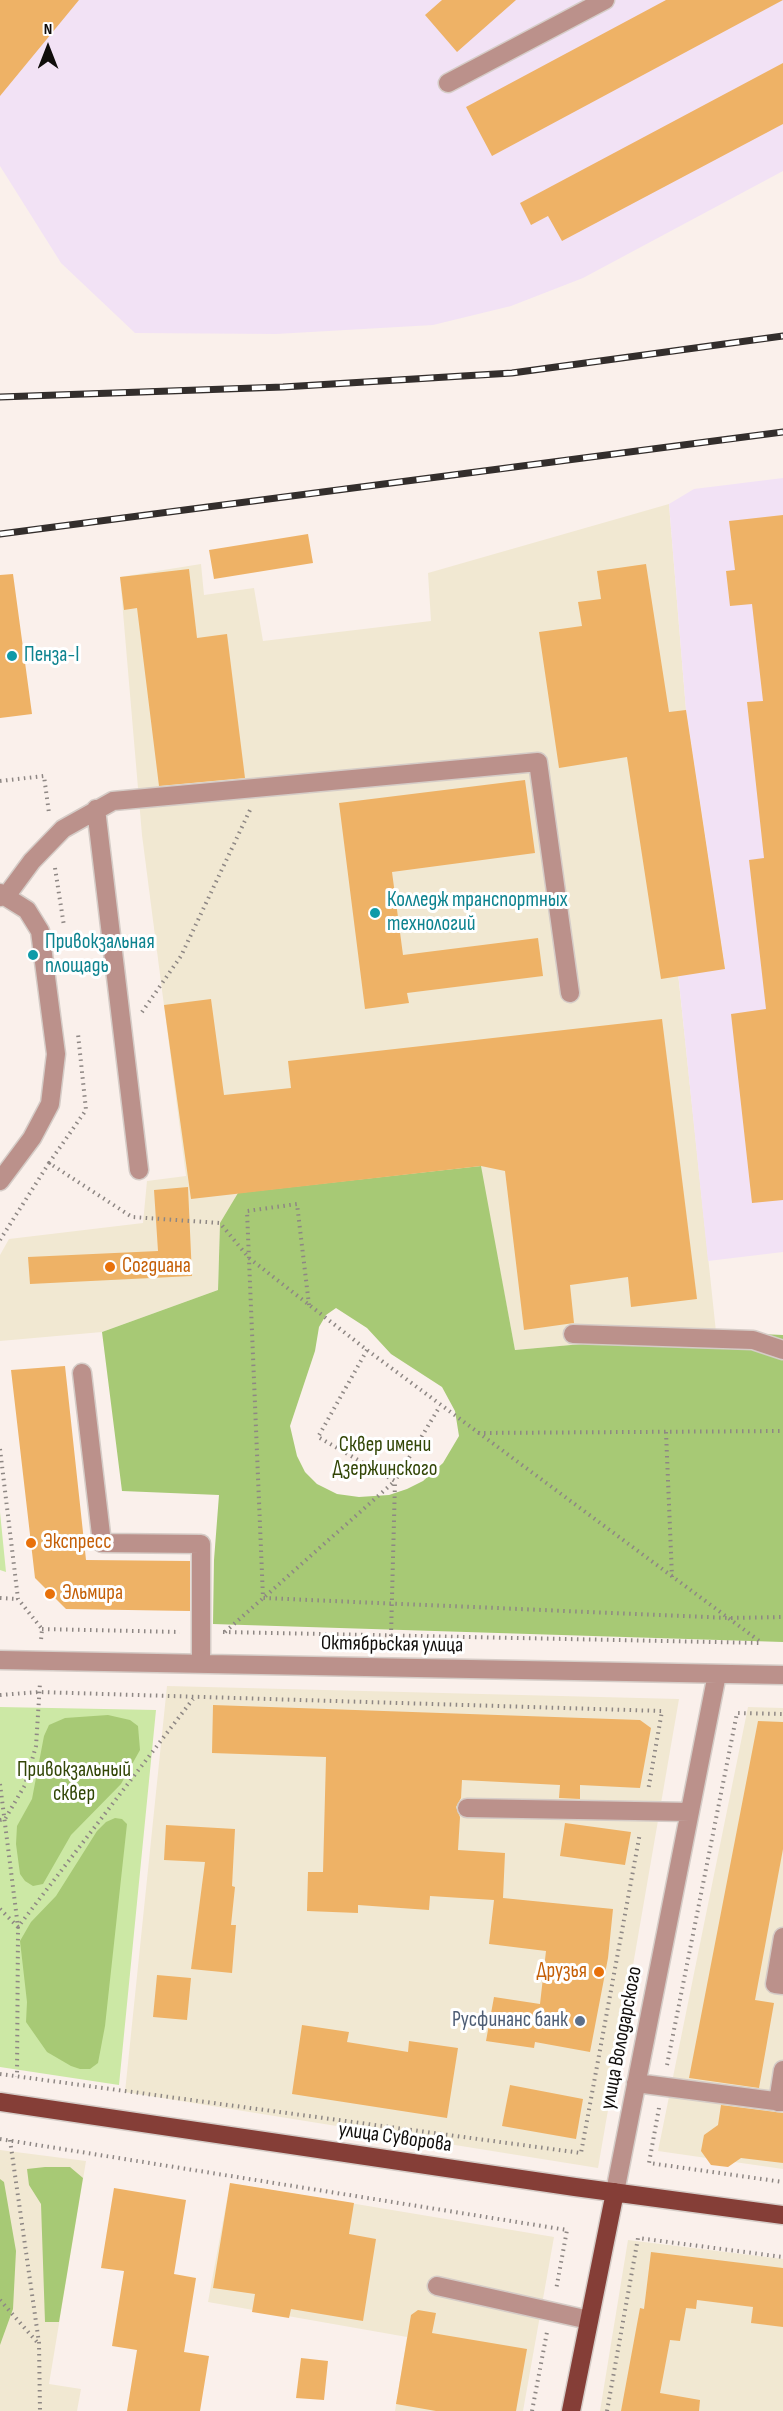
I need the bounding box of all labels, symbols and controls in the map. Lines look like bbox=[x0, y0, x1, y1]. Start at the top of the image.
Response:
north arrow bbox=[18, 18, 78, 78]
text: N bbox=[44, 20, 52, 39]
place label: Пенза-I bbox=[24, 643, 79, 669]
marker: Пенза-I bbox=[5, 649, 19, 663]
place label: Колледж транспортных технологий bbox=[387, 888, 568, 938]
marker: Колледж транспортных технологий bbox=[368, 906, 382, 920]
place label: Привокзальная площадь bbox=[45, 930, 155, 980]
marker: Привокзальная площадь bbox=[26, 948, 40, 962]
place label: Согдиана bbox=[122, 1254, 191, 1280]
marker: Согдиана bbox=[103, 1260, 117, 1274]
park label: Сквер имени Дзержинского bbox=[333, 1433, 437, 1483]
place label: Экспресс bbox=[43, 1530, 112, 1556]
marker: Экспресс bbox=[24, 1536, 38, 1550]
place label: Эльмира bbox=[62, 1581, 123, 1607]
marker: Эльмира bbox=[43, 1587, 57, 1601]
street label: Октябрьская улица bbox=[321, 1631, 463, 1659]
park label: Привокзальный сквер bbox=[17, 1758, 131, 1808]
place label: Друзья bbox=[536, 1959, 587, 1985]
street label: улица Володарского bbox=[596, 1964, 648, 2112]
marker: Друзья bbox=[592, 1965, 606, 1979]
place label: Русфинанс банк bbox=[452, 2008, 568, 2034]
marker: Русфинанс банк bbox=[573, 2014, 587, 2028]
street label: улица Суворова bbox=[337, 2118, 453, 2158]

